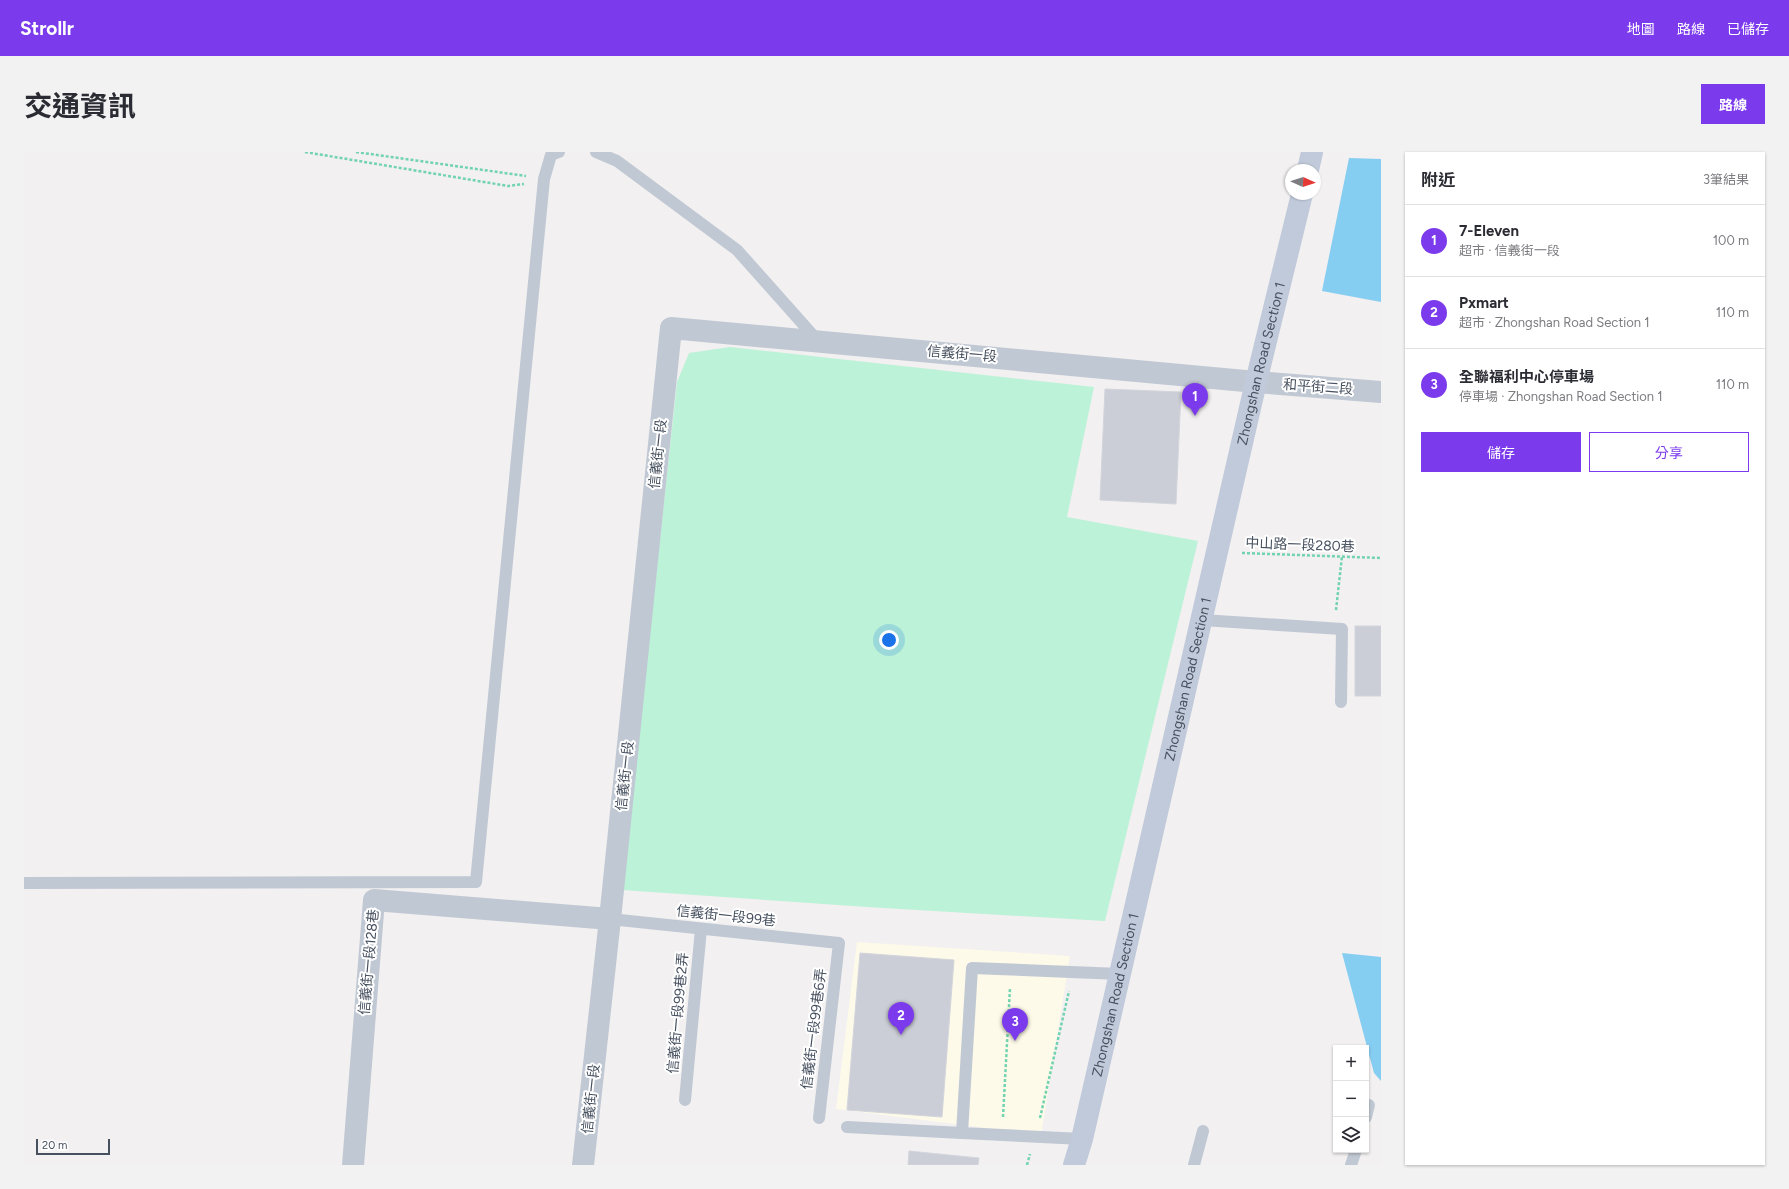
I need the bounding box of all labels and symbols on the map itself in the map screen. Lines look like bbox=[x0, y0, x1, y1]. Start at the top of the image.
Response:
north arrow bbox=[1285, 164, 1321, 200]
street label: Zhongshan Road Section 1 bbox=[1233, 280, 1289, 447]
street label: 信義街一段 bbox=[926, 342, 998, 366]
street label: 和平街二段 bbox=[1282, 376, 1354, 398]
pin: 1 bbox=[1182, 383, 1208, 416]
street label: 信義街一段 bbox=[646, 418, 670, 490]
street label: 中山路一段280巷 bbox=[1245, 535, 1355, 555]
street label: Zhongshan Road Section 1 bbox=[1161, 596, 1215, 762]
your location bbox=[879, 630, 899, 650]
street label: 信義街一段 bbox=[613, 740, 637, 812]
street label: 信義街一段99巷 bbox=[675, 902, 777, 930]
street label: 信義街一段128巷 bbox=[356, 908, 382, 1016]
street label: Zhongshan Road Section 1 bbox=[1088, 912, 1142, 1078]
street label: 信義街一段99巷2弄 bbox=[664, 952, 692, 1074]
street label: 信義街一段99巷6弄 bbox=[798, 968, 830, 1090]
pin: 2 bbox=[888, 1002, 914, 1035]
pin: 3 bbox=[1002, 1008, 1028, 1041]
street label: 信義街一段 bbox=[579, 1063, 603, 1135]
scale bar bbox=[36, 1137, 110, 1156]

